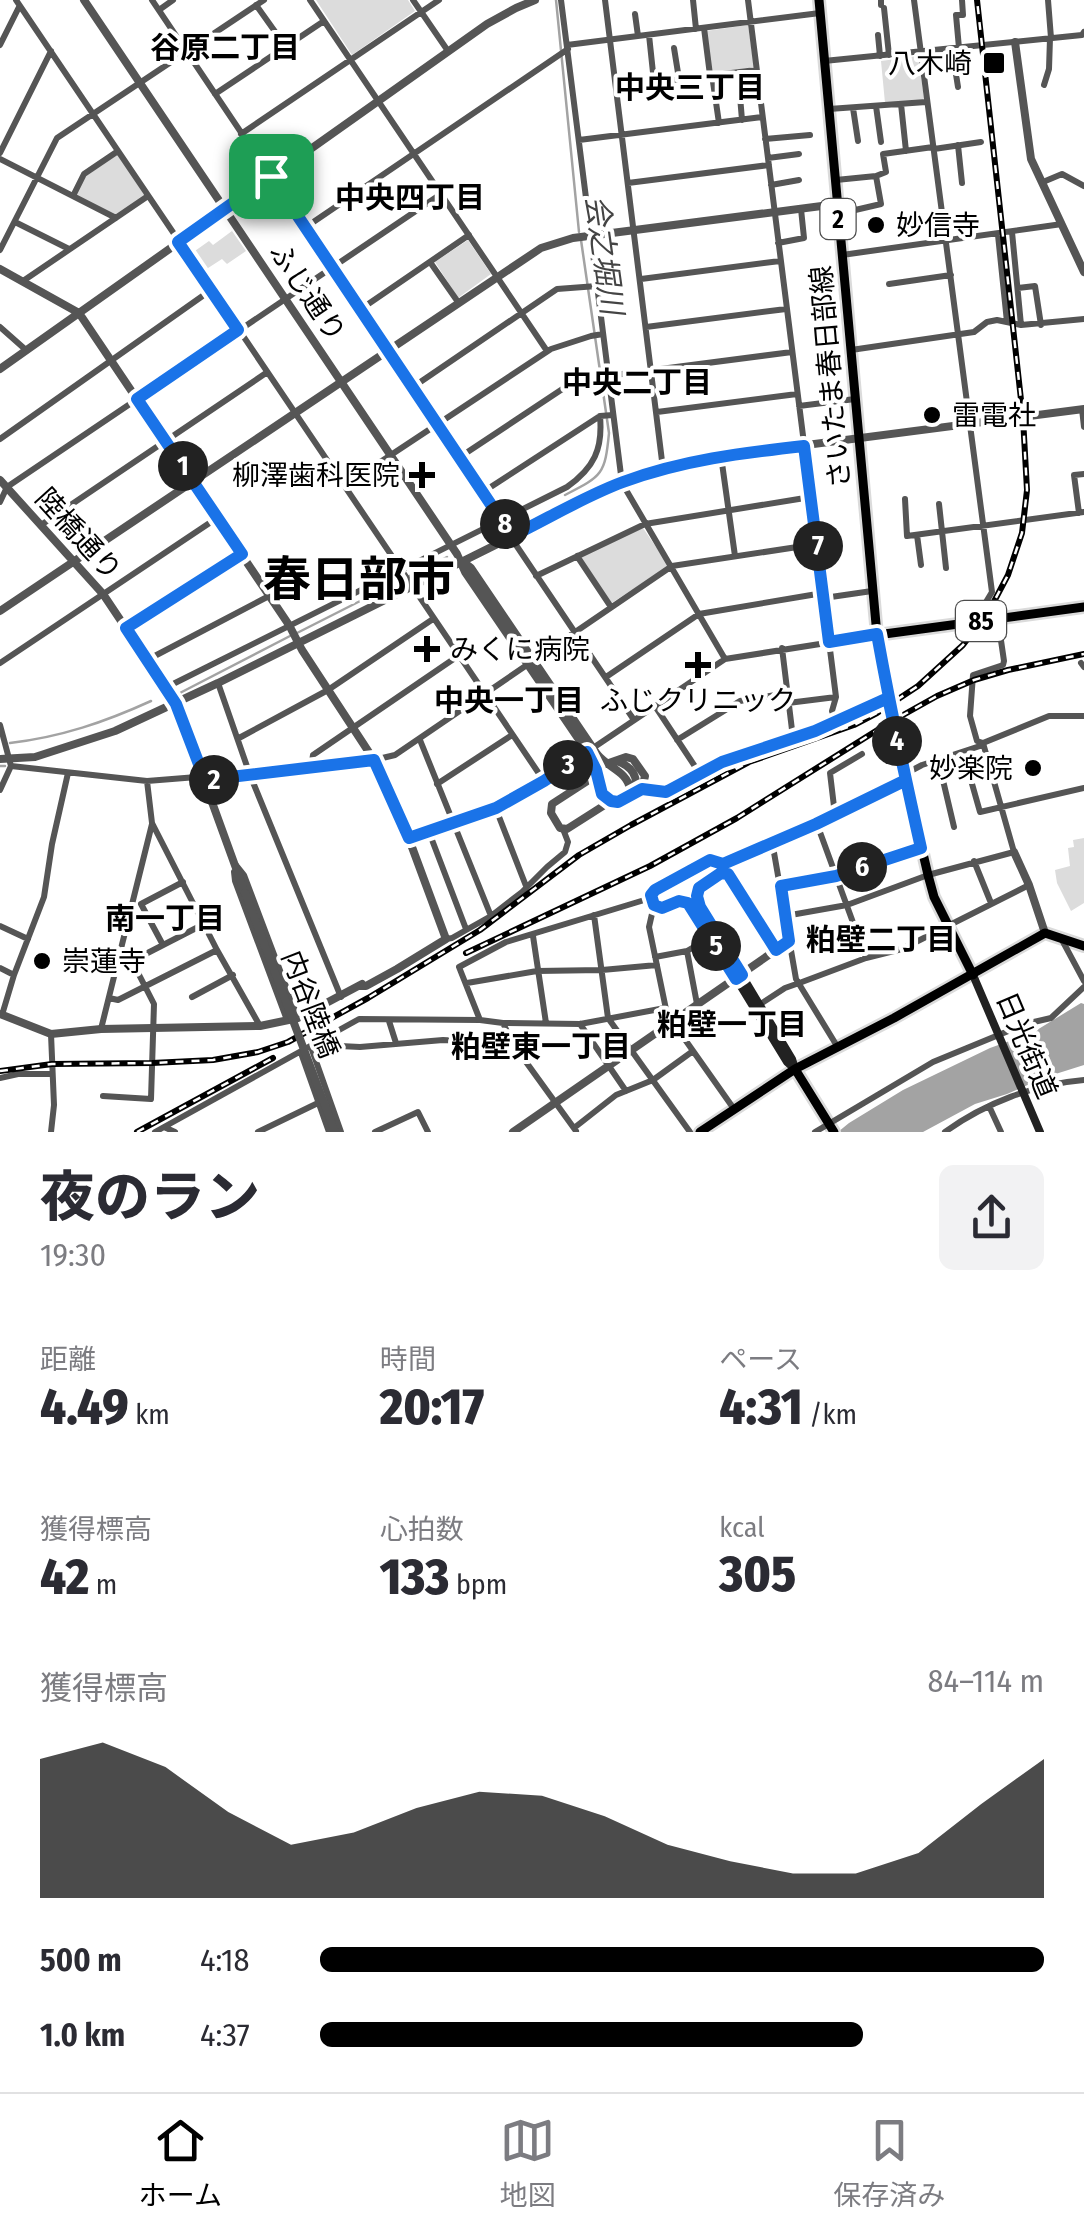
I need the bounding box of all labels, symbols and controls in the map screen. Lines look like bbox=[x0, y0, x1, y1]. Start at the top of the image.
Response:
district label: 谷原二丁目 bbox=[150, 30, 300, 66]
place label: 八木崎 bbox=[888, 47, 972, 80]
marker: 八木崎 bbox=[981, 50, 1007, 76]
district label: 中央三丁目 bbox=[615, 70, 765, 106]
pin bbox=[229, 134, 314, 219]
icon: arrive bbox=[244, 149, 299, 204]
district label: 中央四丁目 bbox=[335, 180, 485, 216]
water label: 会之堀川 bbox=[578, 193, 631, 320]
road number: 2 bbox=[820, 199, 856, 239]
place label: 妙信寺 bbox=[896, 209, 980, 242]
marker: 妙信寺 bbox=[865, 214, 887, 236]
street label: ふじ通り bbox=[263, 237, 353, 348]
street label: さいたま春日部線 bbox=[804, 264, 857, 490]
district label: 中央二丁目 bbox=[562, 365, 712, 401]
place label: 雷電社 bbox=[952, 399, 1036, 432]
marker: 雷電社 bbox=[921, 404, 943, 426]
pin: 1 bbox=[158, 441, 208, 491]
text: 1 bbox=[177, 449, 189, 482]
place label: 柳澤歯科医院 bbox=[232, 459, 400, 492]
marker: 柳澤歯科医院 bbox=[409, 462, 435, 488]
street label: 陸橋通り bbox=[29, 482, 128, 587]
pin: 8 bbox=[480, 499, 530, 549]
text: 8 bbox=[498, 507, 512, 540]
pin: 7 bbox=[793, 521, 843, 571]
text: 7 bbox=[812, 529, 824, 562]
district label: 春日部市 bbox=[263, 551, 455, 609]
road number: 85 bbox=[956, 601, 1006, 641]
place label: みくに病院 bbox=[450, 633, 590, 666]
marker: みくに病院 bbox=[414, 636, 440, 662]
marker: ふじクリニック bbox=[685, 652, 711, 678]
district label: 中央一丁目 bbox=[434, 683, 584, 719]
place label: ふじクリニック bbox=[600, 684, 796, 717]
pin: 4 bbox=[872, 716, 922, 766]
text: 4 bbox=[890, 724, 904, 757]
pin: 3 bbox=[543, 740, 593, 790]
text: 3 bbox=[561, 748, 575, 781]
place label: 妙楽院 bbox=[929, 752, 1013, 785]
pin: 2 bbox=[189, 755, 239, 805]
marker: 妙楽院 bbox=[1022, 757, 1044, 779]
text: 2 bbox=[208, 763, 220, 796]
pin: 6 bbox=[837, 842, 887, 892]
text: 6 bbox=[855, 850, 869, 883]
district label: 南一丁目 bbox=[105, 901, 225, 937]
pin: 5 bbox=[691, 921, 741, 971]
district label: 粕壁二丁目 bbox=[806, 922, 956, 958]
text: 5 bbox=[709, 929, 723, 962]
place label: 崇蓮寺 bbox=[62, 945, 146, 978]
street label: 内谷陸橋 bbox=[275, 946, 346, 1062]
marker: 崇蓮寺 bbox=[31, 950, 53, 972]
street label: 日光街道 bbox=[989, 987, 1064, 1103]
district label: 粕壁一丁目 bbox=[657, 1007, 807, 1043]
district label: 粕壁東一丁目 bbox=[451, 1029, 631, 1065]
text: 夜のラン bbox=[40, 1165, 260, 1231]
button: share bbox=[939, 1165, 1044, 1270]
text: 19:30 bbox=[40, 1236, 106, 1274]
text: 距離 bbox=[40, 1343, 96, 1376]
text: 時間 bbox=[380, 1343, 436, 1376]
text: ペース bbox=[719, 1343, 802, 1376]
text: 4.49 bbox=[40, 1377, 129, 1437]
text: 20:17 bbox=[380, 1377, 484, 1437]
text: 4:31 bbox=[719, 1377, 803, 1437]
text: km bbox=[129, 1398, 170, 1431]
text: /km bbox=[803, 1398, 857, 1431]
text: kcal bbox=[719, 1511, 765, 1544]
text: 獲得標高 bbox=[40, 1513, 152, 1546]
text: 心拍数 bbox=[380, 1513, 464, 1546]
text: 305 bbox=[719, 1544, 796, 1604]
text: 42 bbox=[40, 1547, 89, 1607]
text: 133 bbox=[380, 1547, 449, 1607]
text: m bbox=[89, 1568, 117, 1601]
text: bpm bbox=[449, 1568, 507, 1601]
text: 84–114 m bbox=[927, 1662, 1044, 1700]
text: 獲得標高 bbox=[40, 1669, 168, 1707]
text: 500 m bbox=[40, 1941, 122, 1979]
text: 4:18 bbox=[200, 1941, 249, 1979]
text: 1.0 km bbox=[40, 2016, 125, 2054]
text: 4:37 bbox=[200, 2016, 250, 2054]
tab: ホーム bbox=[139, 2113, 222, 2213]
tab: 地図 bbox=[500, 2113, 556, 2213]
tab: 保存済み bbox=[833, 2113, 945, 2213]

